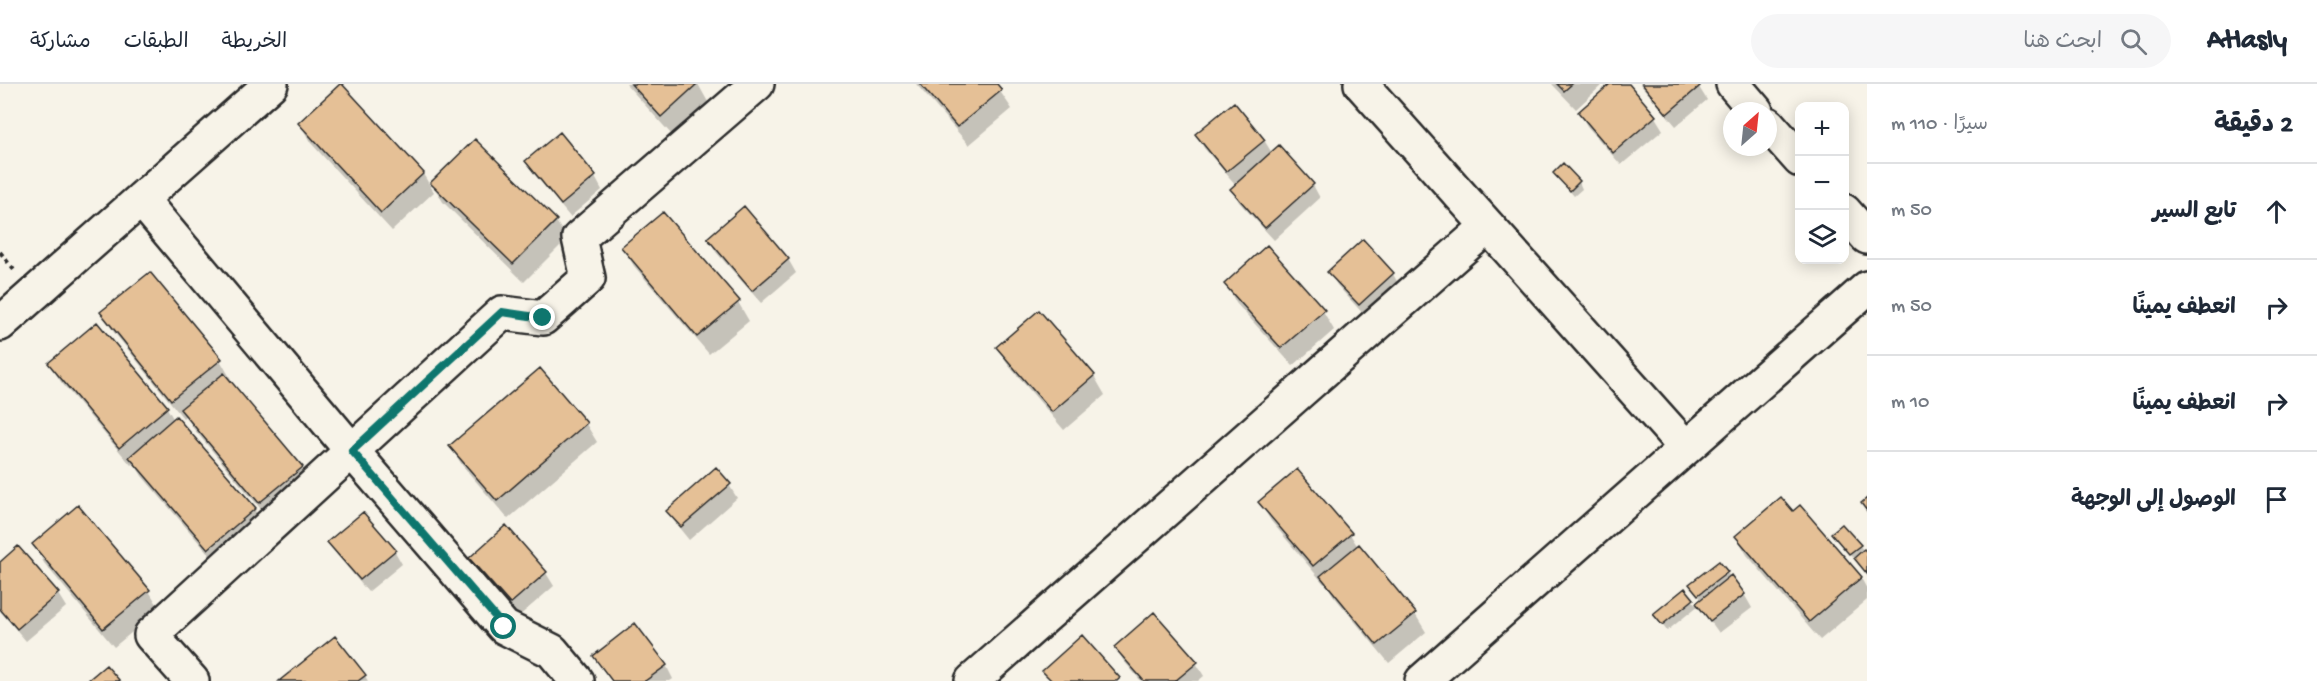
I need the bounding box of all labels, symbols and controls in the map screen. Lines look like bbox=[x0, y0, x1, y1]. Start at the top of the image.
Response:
search box bbox=[1751, 14, 2171, 68]
icon: search bbox=[2117, 25, 2150, 58]
text: Atlasly bbox=[2207, 25, 2287, 58]
text: ابحث هنا bbox=[2023, 30, 2102, 56]
text: مشاركة bbox=[30, 31, 91, 56]
text: الطبقات bbox=[124, 31, 189, 56]
text: الخريطة bbox=[222, 31, 287, 56]
north arrow bbox=[1723, 102, 1777, 156]
map controls bbox=[1795, 102, 1849, 264]
button: + bbox=[1795, 102, 1849, 156]
text: 2 دقيقة bbox=[2214, 111, 2293, 142]
text: سيرًا · 110 m bbox=[1891, 114, 1988, 137]
button: − bbox=[1795, 156, 1849, 210]
icon: ahead bbox=[2260, 195, 2293, 228]
text: 50 m bbox=[1891, 200, 1932, 223]
text: تابع السير bbox=[2152, 200, 2236, 226]
button: layers bbox=[1795, 210, 1849, 264]
icon: right bbox=[2260, 291, 2293, 324]
text: 50 m bbox=[1891, 296, 1932, 319]
text: انعطف يمينًا bbox=[2133, 296, 2236, 322]
route end bbox=[529, 304, 555, 330]
icon: right bbox=[2260, 387, 2293, 420]
text: 10 m bbox=[1891, 392, 1929, 415]
text: انعطف يمينًا bbox=[2133, 392, 2236, 418]
icon: arrive bbox=[2260, 483, 2293, 516]
text: الوصول إلى الوجهة bbox=[2071, 488, 2236, 514]
route start bbox=[490, 613, 516, 639]

